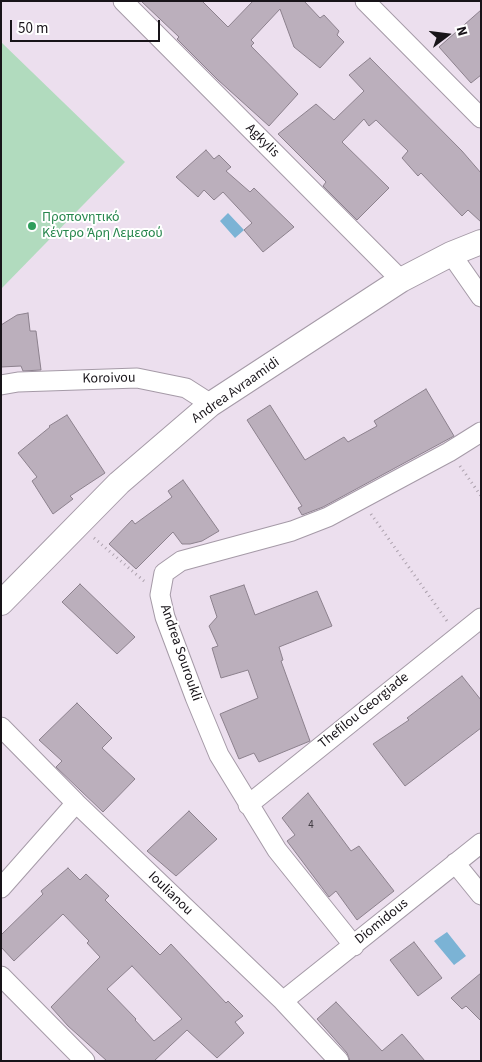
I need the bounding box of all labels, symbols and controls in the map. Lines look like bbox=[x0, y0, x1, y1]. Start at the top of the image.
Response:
scale bar bbox=[12, 10, 162, 42]
north arrow bbox=[422, 10, 472, 60]
text: 50 m bbox=[18, 18, 48, 39]
text: N bbox=[451, 24, 472, 38]
street label: Agkylis bbox=[242, 121, 282, 161]
place label: Προπονητικό Κέντρο Άρη Λεμεσού bbox=[42, 210, 163, 242]
marker: Προπονητικό Κέντρο Άρη Λεμεσού bbox=[26, 220, 38, 232]
street label: Andrea Avraamidi bbox=[189, 354, 283, 428]
street label: Koroivou bbox=[82, 370, 136, 388]
street label: Andrea Souroukli bbox=[156, 603, 204, 703]
street label: Thefilou Georgiade bbox=[315, 669, 413, 753]
house number: 4 bbox=[308, 819, 314, 833]
street label: Ioulianou bbox=[144, 869, 196, 919]
street label: Diomidous bbox=[352, 895, 412, 949]

